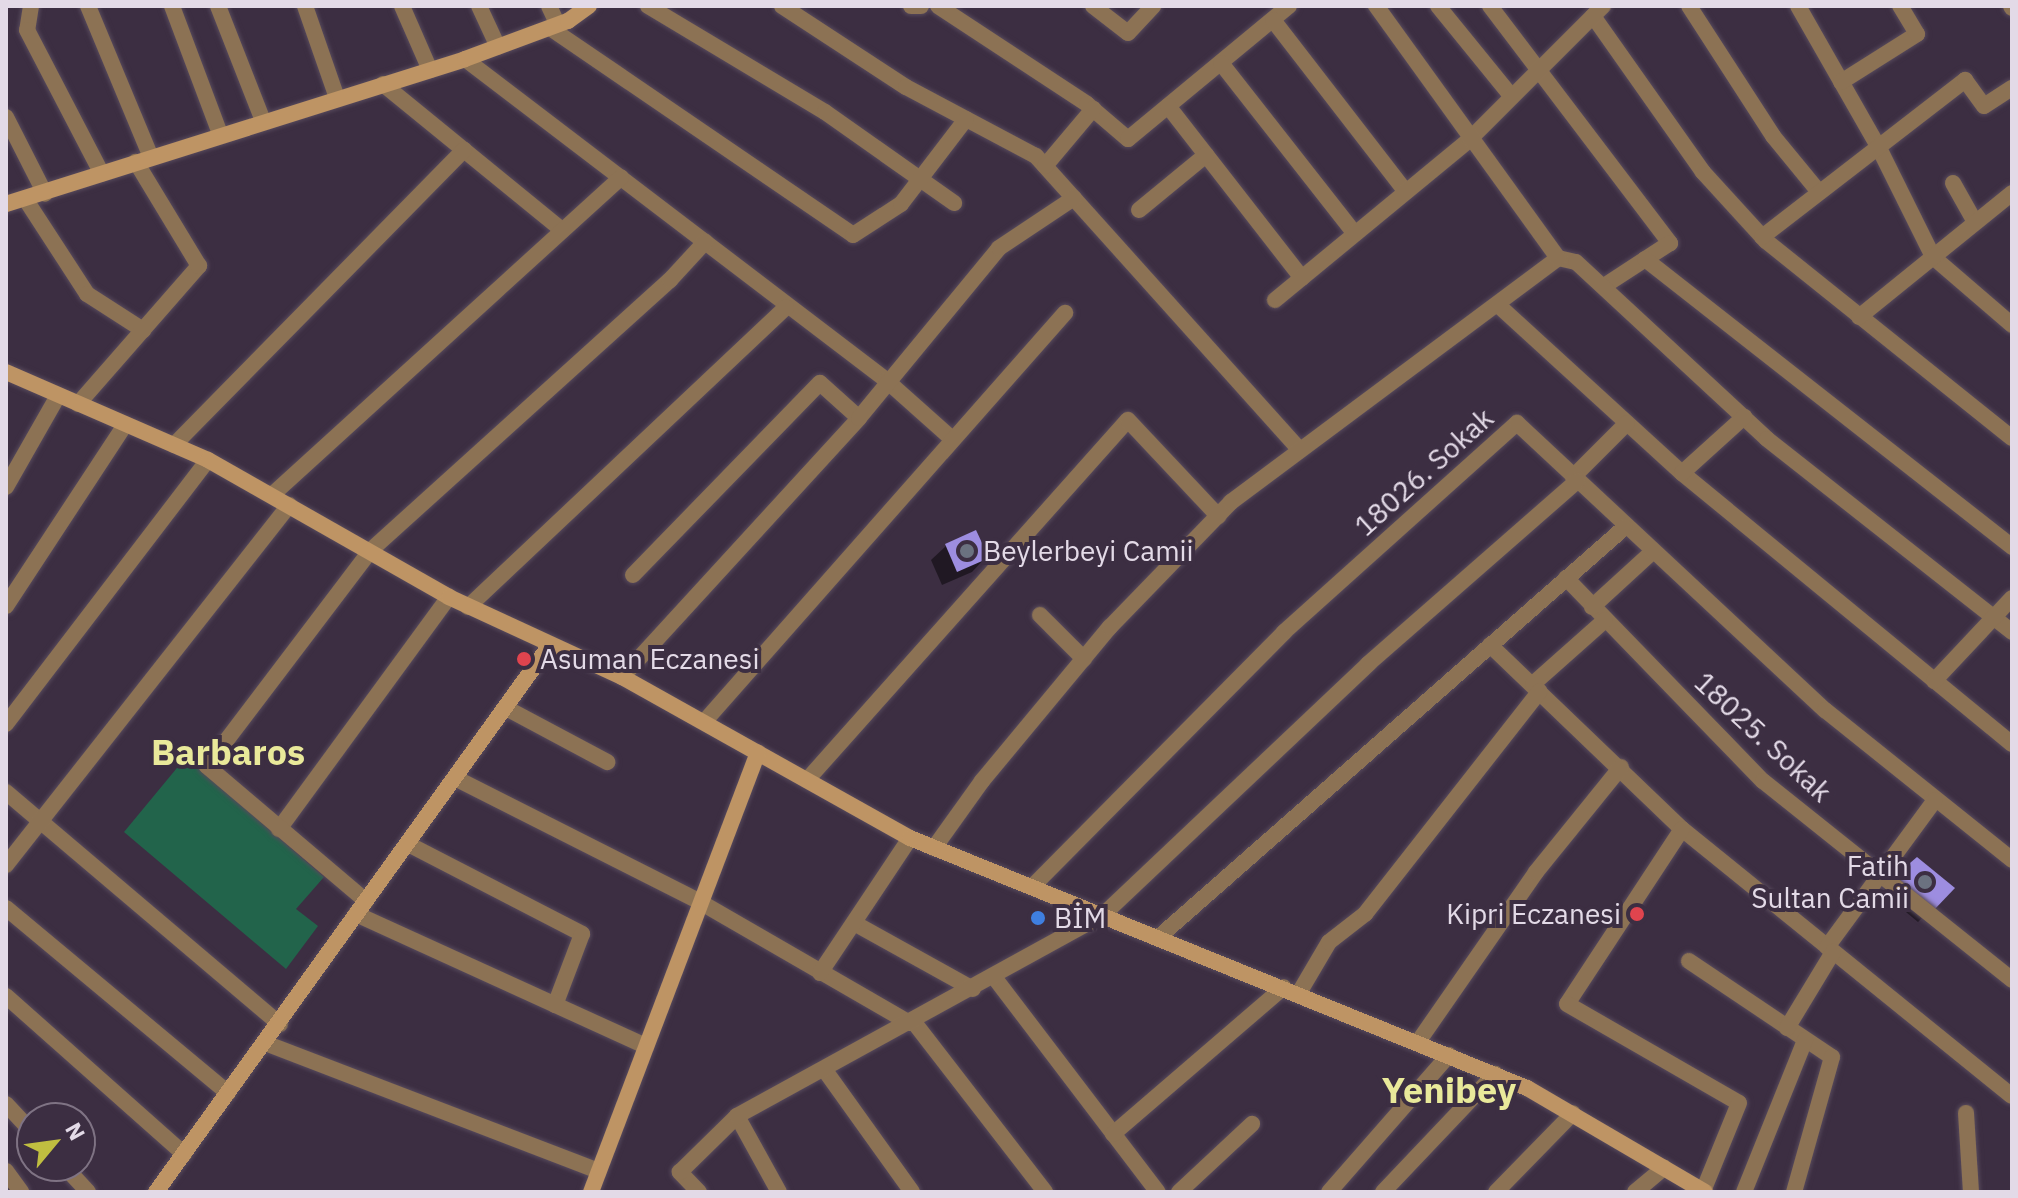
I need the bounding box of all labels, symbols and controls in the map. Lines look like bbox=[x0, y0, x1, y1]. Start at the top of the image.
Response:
street label: 18026. Sokak bbox=[1348, 401, 1500, 543]
place label: Beylerbeyi Camii bbox=[983, 534, 1194, 568]
marker: Beylerbeyi Camii bbox=[958, 542, 976, 560]
place label: Asuman Eczanesi bbox=[540, 642, 759, 676]
marker: Asuman Eczanesi bbox=[515, 650, 533, 668]
street label: 18025. Sokak bbox=[1688, 665, 1838, 809]
district label: Barbaros bbox=[151, 730, 305, 774]
place label: Fatih Sultan Camii bbox=[1751, 849, 1909, 915]
marker: Fatih Sultan Camii bbox=[1916, 873, 1934, 891]
place label: Kipri Eczanesi bbox=[1446, 897, 1621, 931]
place label: BİM bbox=[1054, 901, 1106, 935]
marker: Kipri Eczanesi bbox=[1628, 905, 1646, 923]
marker: BİM bbox=[1029, 909, 1047, 927]
district label: Yenibey bbox=[1382, 1068, 1516, 1112]
north arrow bbox=[16, 1102, 96, 1182]
text: N bbox=[59, 1117, 92, 1145]

